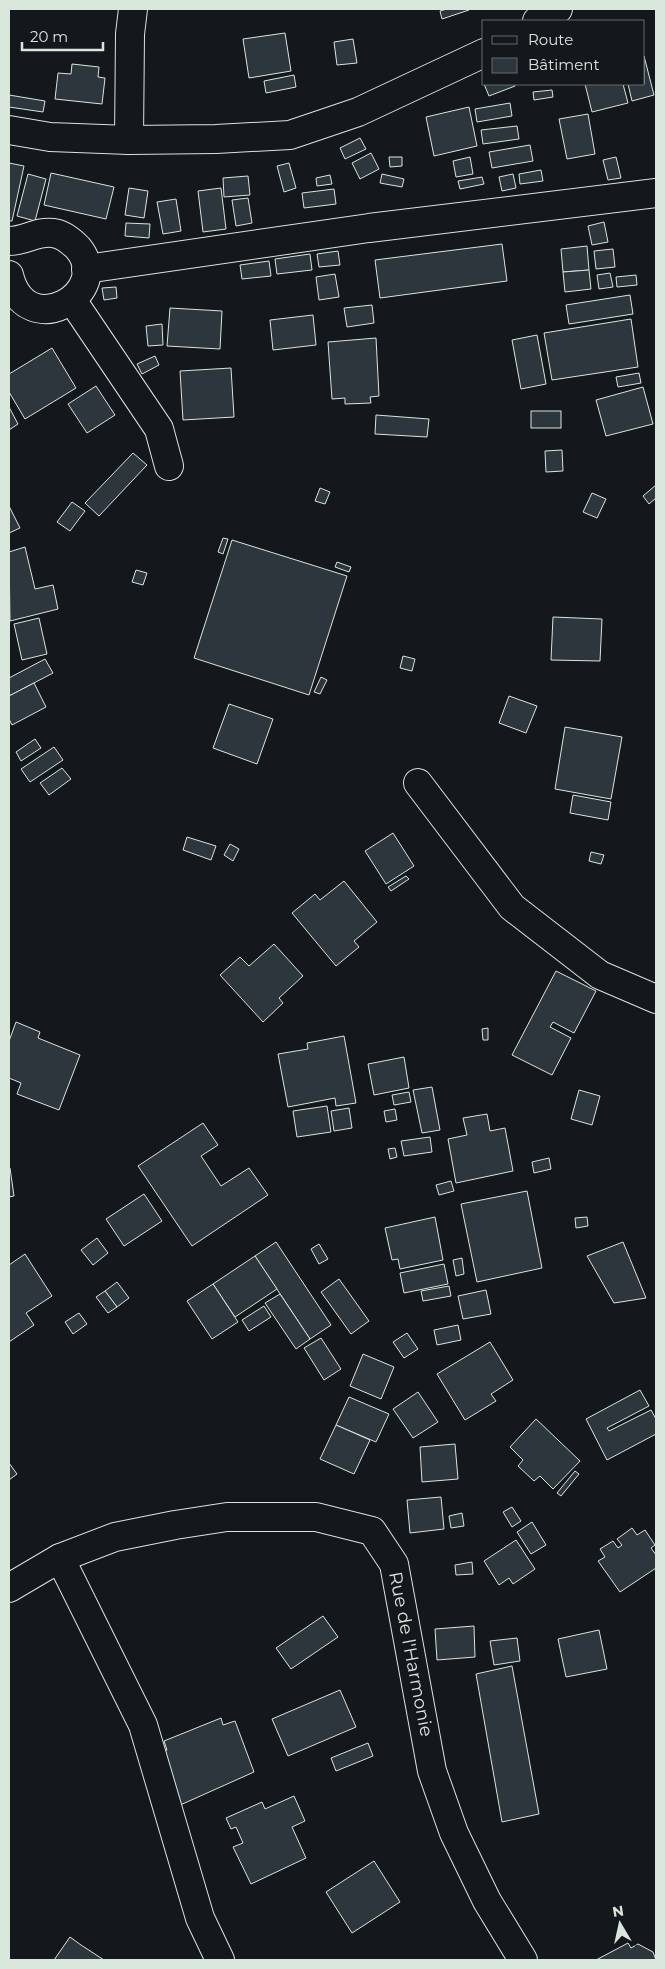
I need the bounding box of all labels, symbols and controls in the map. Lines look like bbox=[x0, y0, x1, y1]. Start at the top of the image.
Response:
scale bar bbox=[22, 20, 104, 52]
legend bbox=[482, 20, 645, 85]
text: 20 m bbox=[30, 27, 68, 46]
text: Route bbox=[528, 30, 573, 49]
text: Bâtiment bbox=[528, 55, 600, 74]
street label: Rue de l'Harmonie bbox=[384, 1570, 438, 1738]
north arrow bbox=[595, 1899, 645, 1949]
text: N bbox=[611, 1901, 625, 1921]

